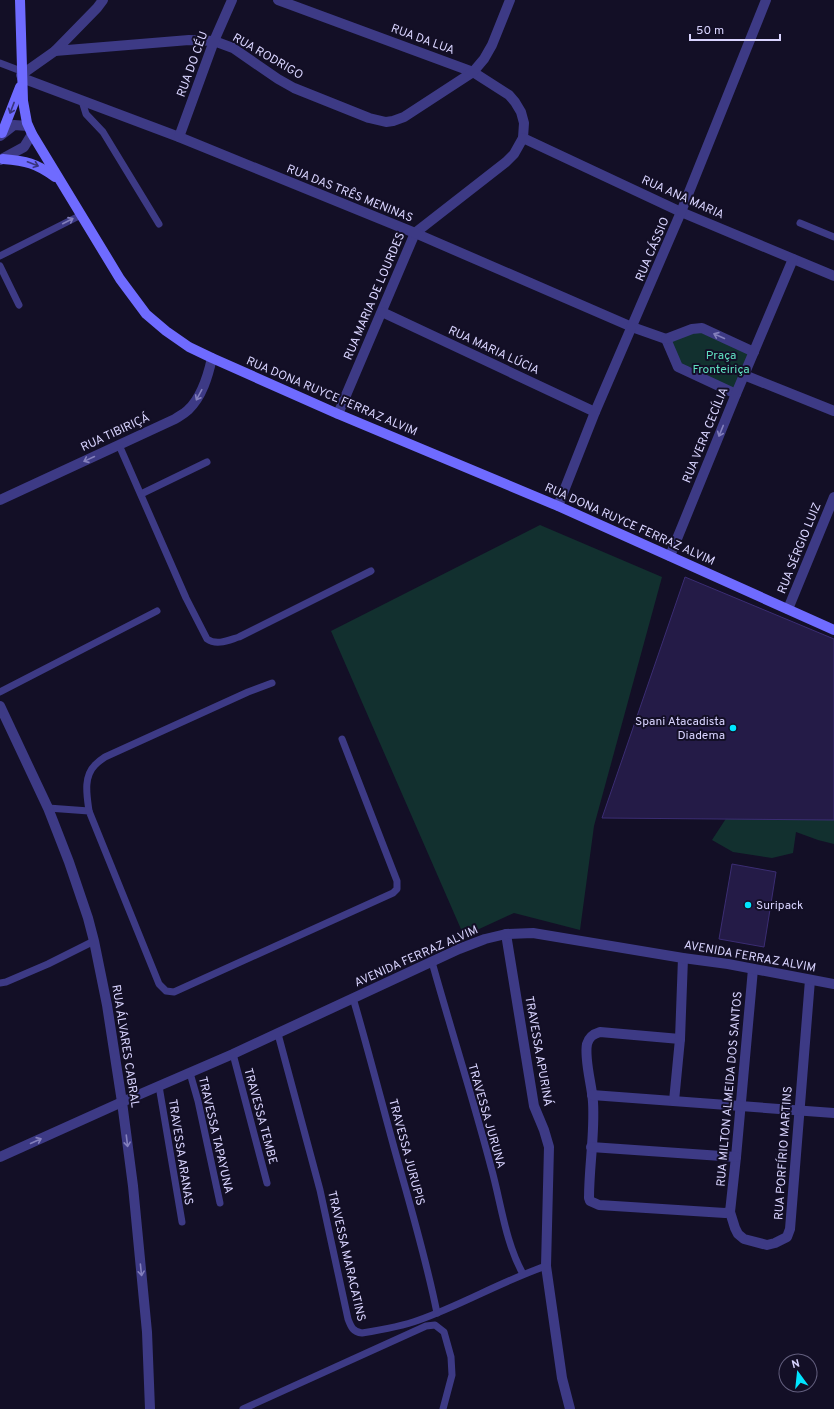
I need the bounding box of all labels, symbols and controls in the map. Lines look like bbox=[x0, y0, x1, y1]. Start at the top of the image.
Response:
scale bar bbox=[690, 16, 780, 42]
street label: RUA DA LUA bbox=[389, 21, 457, 59]
text: 50 m bbox=[696, 23, 724, 39]
street label: RUA DO CÉU bbox=[174, 29, 212, 100]
street label: RUA RODRIGO bbox=[229, 30, 306, 84]
one-way arrow bbox=[7, 102, 15, 114]
one-way arrow bbox=[27, 161, 39, 169]
street label: RUA DAS TRÊS MENINAS bbox=[284, 161, 415, 227]
street label: RUA ANA MARIA bbox=[639, 173, 726, 223]
street label: RUA CÁSSIO bbox=[632, 215, 674, 284]
one-way arrow bbox=[61, 217, 73, 224]
street label: RUA MARIA DE LOURDES bbox=[341, 230, 409, 363]
street label: RUA MARIA LÚCIA bbox=[445, 323, 542, 379]
one-way arrow bbox=[713, 332, 725, 339]
park label: Praça Fronteiriça bbox=[692, 348, 750, 378]
street label: RUA DONA RUYCE FERRAZ ALVIM bbox=[243, 353, 420, 440]
street label: RUA VERA CECÍLIA bbox=[679, 385, 732, 486]
one-way arrow bbox=[194, 389, 202, 401]
street label: RUA TIBIRIÇÁ bbox=[78, 410, 152, 456]
one-way arrow bbox=[717, 424, 725, 436]
one-way arrow bbox=[83, 456, 95, 463]
street label: RUA DONA RUYCE FERRAZ ALVIM bbox=[542, 480, 717, 570]
street label: RUA SÉRGIO LUIZ bbox=[774, 500, 826, 596]
place label: Spani Atacadista Diadema bbox=[635, 714, 725, 744]
marker: Spani Atacadista Diadema bbox=[728, 723, 738, 733]
place label: Suripack bbox=[756, 898, 804, 914]
marker: Suripack bbox=[743, 900, 753, 910]
street label: AVENIDA FERRAZ ALVIM bbox=[352, 922, 481, 991]
street label: AVENIDA FERRAZ ALVIM bbox=[683, 937, 817, 976]
street label: RUA ÁLVARES CABRAL bbox=[107, 983, 143, 1109]
street label: RUA MILTON ALMEIDA DOS SANTOS bbox=[713, 991, 747, 1188]
street label: TRAVESSA APURINÁ bbox=[520, 995, 556, 1108]
street label: TRAVESSA JURUNA bbox=[463, 1062, 509, 1170]
street label: TRAVESSA TEMBE bbox=[239, 1066, 281, 1166]
street label: TRAVESSA TAPAYUNA bbox=[194, 1075, 236, 1195]
street label: RUA PORFÍRIO MARTINS bbox=[771, 1085, 797, 1221]
street label: TRAVESSA JURUPIS bbox=[384, 1097, 428, 1207]
street label: TRAVESSA ARANAS bbox=[164, 1098, 196, 1206]
one-way arrow bbox=[123, 1134, 131, 1147]
one-way arrow bbox=[29, 1137, 41, 1144]
street label: TRAVESSA MARACATINS bbox=[323, 1189, 369, 1323]
one-way arrow bbox=[138, 1263, 145, 1276]
north arrow bbox=[778, 1353, 818, 1393]
text: N bbox=[790, 1357, 801, 1372]

